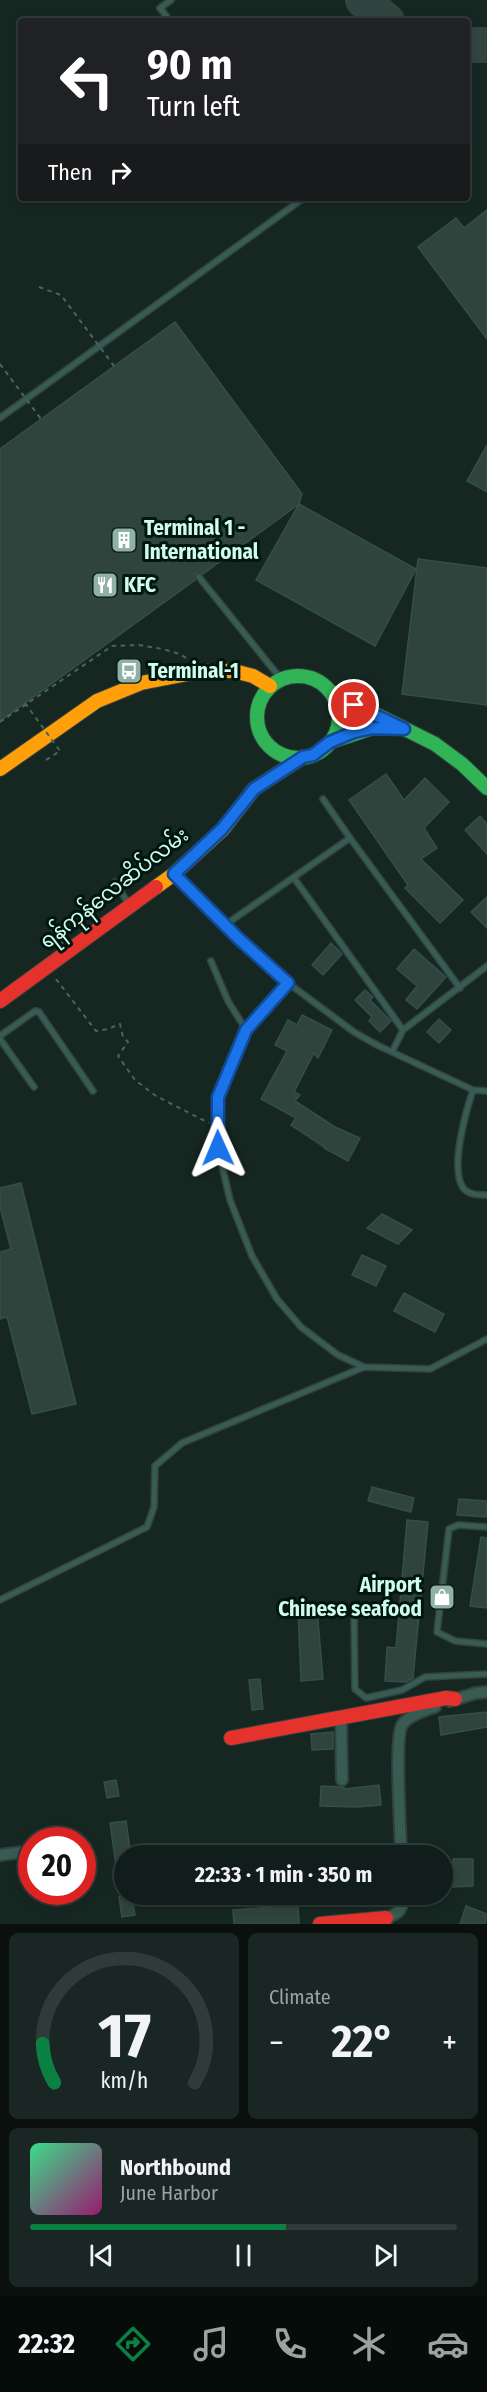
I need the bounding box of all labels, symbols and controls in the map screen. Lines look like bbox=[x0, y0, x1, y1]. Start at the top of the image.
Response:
text: 90 m bbox=[147, 40, 232, 90]
icon: left bbox=[48, 42, 126, 120]
text: Turn left bbox=[147, 91, 240, 123]
icon: right bbox=[104, 156, 137, 189]
text: Then bbox=[48, 159, 92, 186]
place label: Terminal 1 - International bbox=[144, 515, 259, 565]
building icon: Terminal 1 - International bbox=[109, 525, 139, 555]
restaurant icon: KFC bbox=[90, 570, 120, 600]
place label: KFC bbox=[124, 572, 156, 598]
bus stop icon: Terminal-1 bbox=[114, 656, 144, 686]
place label: Terminal-1 bbox=[148, 658, 239, 684]
pin bbox=[328, 679, 379, 730]
icon: arrive bbox=[337, 688, 370, 721]
street label: ရန်ကုန်လေဆိပ်လမ်း bbox=[33, 819, 196, 957]
position arrow bbox=[186, 1116, 250, 1180]
place label: Airport Chinese seafood bbox=[278, 1572, 423, 1622]
shop icon: Airport Chinese seafood bbox=[427, 1582, 457, 1612]
speed limit sign: 20 bbox=[18, 1827, 96, 1905]
text: 22:33 · 1 min · 350 m bbox=[195, 1861, 372, 1888]
text: Climate bbox=[269, 1985, 331, 2009]
text: 17 bbox=[98, 1999, 150, 2074]
text: 22° bbox=[332, 2015, 394, 2069]
text: − bbox=[269, 2023, 284, 2063]
text: + bbox=[442, 2023, 457, 2063]
text: km/h bbox=[100, 2068, 148, 2094]
text: Northbound bbox=[120, 2154, 231, 2181]
text: June Harbor bbox=[120, 2181, 218, 2205]
icon: previous bbox=[85, 2239, 118, 2272]
icon: pause bbox=[227, 2239, 260, 2272]
icon: next bbox=[369, 2239, 402, 2272]
icon: directions bbox=[112, 2323, 154, 2365]
icon: music bbox=[190, 2323, 232, 2365]
icon: phone bbox=[269, 2323, 311, 2365]
icon: climate bbox=[348, 2323, 390, 2365]
icon: car bbox=[427, 2323, 469, 2365]
text: 22:32 bbox=[18, 2328, 75, 2360]

